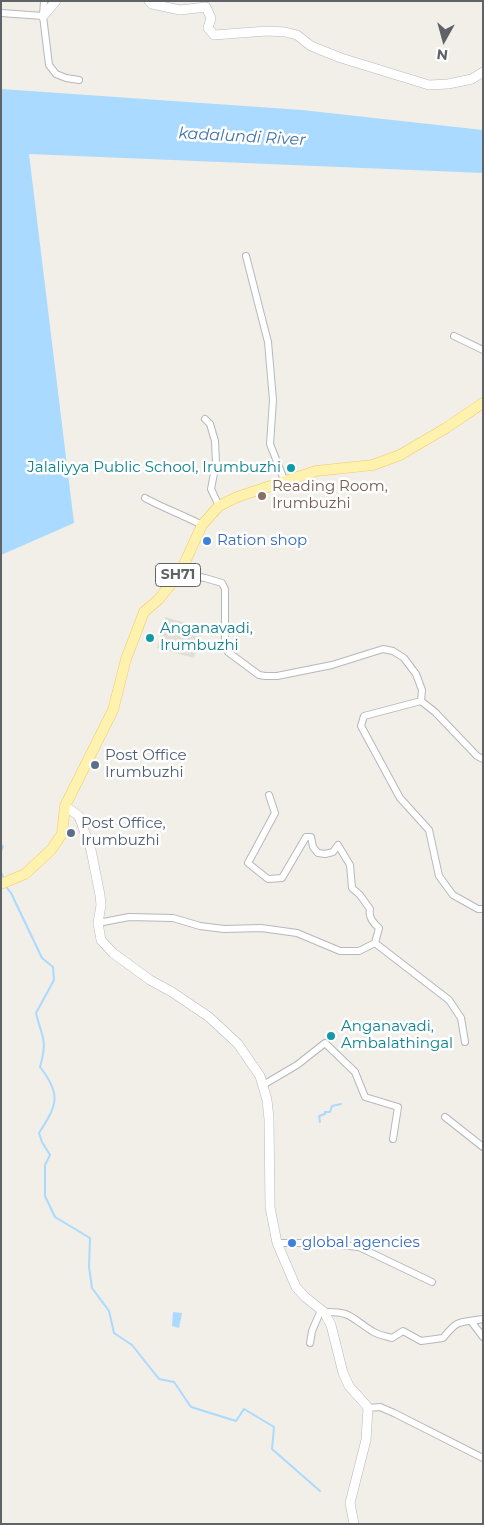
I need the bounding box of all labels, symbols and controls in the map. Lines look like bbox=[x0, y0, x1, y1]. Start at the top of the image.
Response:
north arrow bbox=[419, 15, 469, 65]
text: N bbox=[435, 45, 449, 65]
water label: kadalundi River bbox=[178, 124, 306, 150]
place label: Jalaliyya Public School, Irumbuzhi bbox=[27, 459, 281, 477]
marker: Jalaliyya Public School, Irumbuzhi bbox=[285, 462, 297, 474]
place label: Reading Room, Irumbuzhi bbox=[272, 478, 388, 513]
marker: Reading Room, Irumbuzhi bbox=[256, 490, 268, 502]
place label: Ration shop bbox=[217, 532, 307, 550]
marker: Ration shop bbox=[201, 535, 213, 547]
road number: SH71 bbox=[156, 564, 200, 586]
place label: Anganavadi, Irumbuzhi bbox=[160, 620, 253, 655]
marker: Anganavadi, Irumbuzhi bbox=[144, 632, 156, 644]
place label: Post Office Irumbuzhi bbox=[105, 747, 186, 782]
marker: Post Office Irumbuzhi bbox=[89, 759, 101, 771]
place label: Post Office, Irumbuzhi bbox=[81, 815, 166, 850]
marker: Post Office, Irumbuzhi bbox=[65, 827, 77, 839]
place label: Anganavadi, Ambalathingal bbox=[341, 1018, 453, 1053]
marker: Anganavadi, Ambalathingal bbox=[325, 1030, 337, 1042]
place label: global agencies bbox=[302, 1234, 420, 1252]
marker: global agencies bbox=[286, 1237, 298, 1249]

